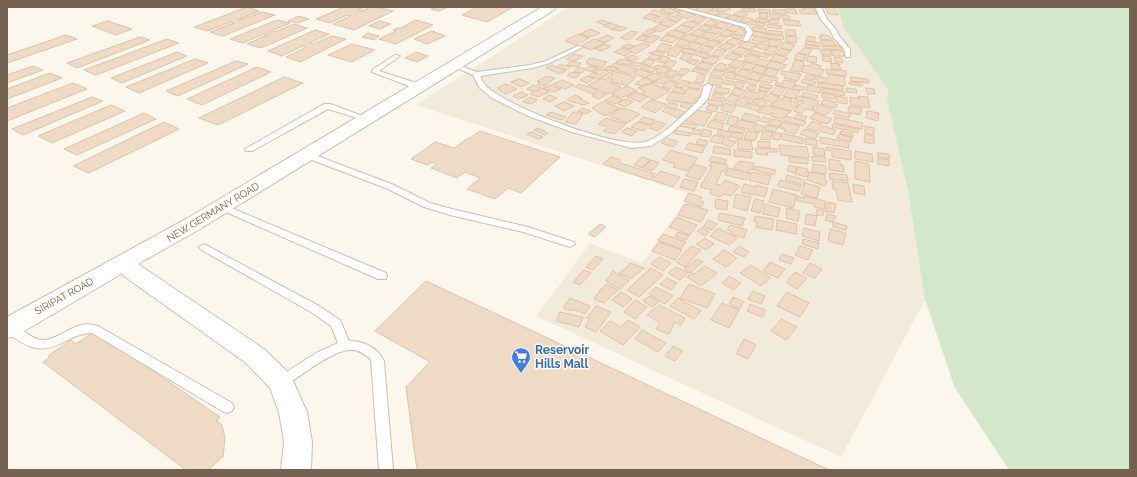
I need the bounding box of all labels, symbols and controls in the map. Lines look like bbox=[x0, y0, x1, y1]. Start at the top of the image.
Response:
street label: NEW GERMANY ROAD bbox=[165, 180, 261, 244]
street label: SIRIPAT ROAD bbox=[33, 275, 95, 317]
place label: Reservoir Hills Mall bbox=[535, 343, 589, 371]
supermarket icon: Reservoir Hills Mall bbox=[510, 346, 532, 374]

